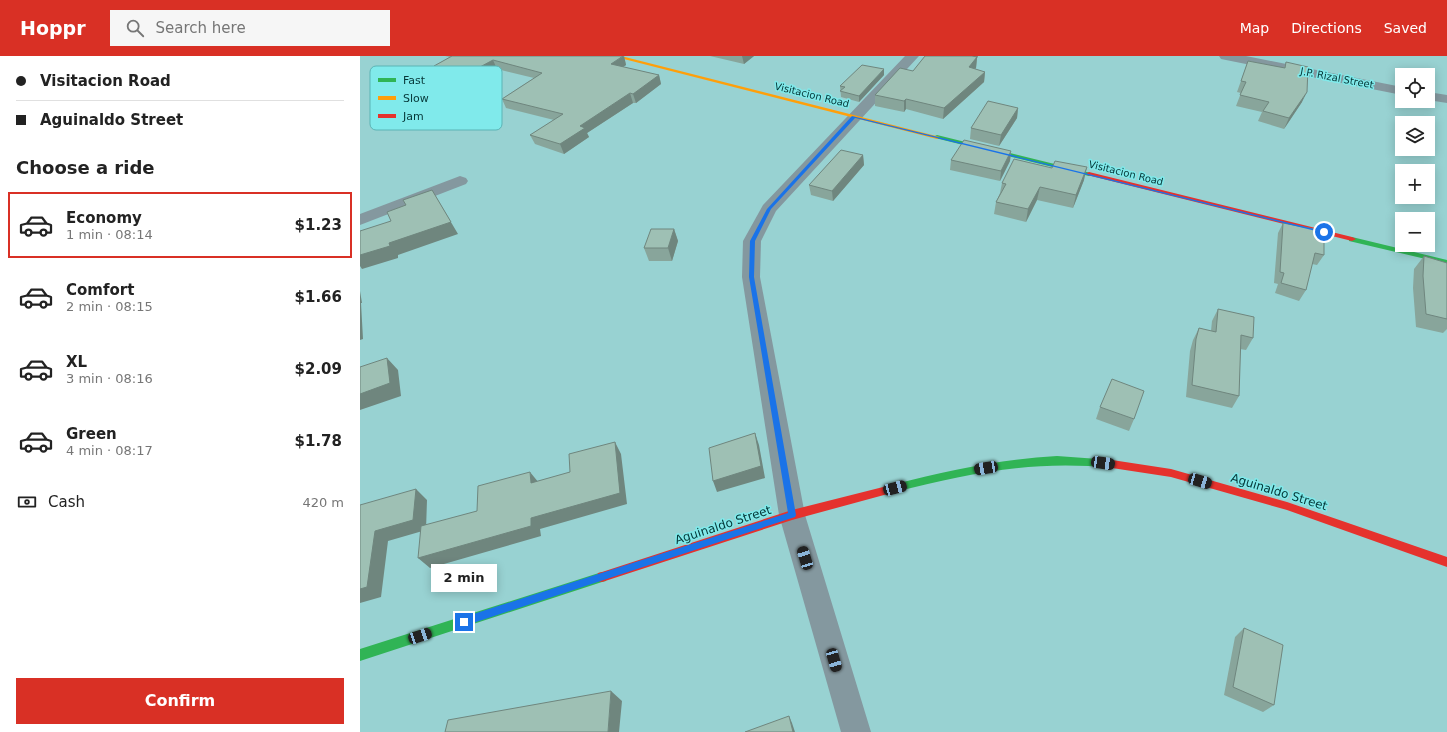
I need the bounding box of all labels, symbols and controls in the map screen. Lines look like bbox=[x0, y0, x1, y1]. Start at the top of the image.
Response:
search box bbox=[110, 10, 390, 46]
text: Hoppr bbox=[20, 17, 86, 39]
icon: search bbox=[124, 17, 146, 39]
text: Search here bbox=[156, 19, 246, 37]
text: Map bbox=[1240, 20, 1269, 36]
text: Directions bbox=[1291, 20, 1362, 36]
text: Saved bbox=[1384, 20, 1427, 36]
street label: J.P. Rizal Street bbox=[1298, 65, 1375, 91]
legend bbox=[370, 66, 502, 130]
map controls bbox=[1395, 68, 1435, 252]
button: locate bbox=[1395, 68, 1435, 108]
text: Visitacion Road bbox=[40, 72, 171, 90]
text: Fast bbox=[403, 74, 426, 87]
street label: Visitacion Road bbox=[774, 80, 850, 110]
text: Slow bbox=[403, 92, 429, 105]
text: Jam bbox=[402, 110, 424, 123]
text: Aguinaldo Street bbox=[40, 111, 183, 129]
button: layers bbox=[1395, 116, 1435, 156]
text: Choose a ride bbox=[16, 157, 155, 178]
street label: Visitacion Road bbox=[1088, 158, 1164, 188]
button: + bbox=[1395, 164, 1435, 204]
icon: car bbox=[18, 207, 54, 243]
text: Economy bbox=[66, 209, 142, 227]
button: − bbox=[1395, 212, 1435, 252]
text: $1.23 bbox=[295, 216, 342, 234]
route start bbox=[1315, 223, 1333, 241]
text: 1 min · 08:14 bbox=[66, 227, 153, 242]
icon: car bbox=[18, 279, 54, 315]
text: Comfort bbox=[66, 281, 134, 299]
text: $1.66 bbox=[295, 288, 342, 306]
text: 2 min · 08:15 bbox=[66, 299, 153, 314]
icon: car bbox=[18, 351, 54, 387]
text: XL bbox=[66, 353, 87, 371]
text: $2.09 bbox=[295, 360, 342, 378]
text: 3 min · 08:16 bbox=[66, 371, 153, 386]
icon: car bbox=[18, 423, 54, 459]
text: Green bbox=[66, 425, 117, 443]
text: $1.78 bbox=[295, 432, 342, 450]
text: 4 min · 08:17 bbox=[66, 443, 153, 458]
car bbox=[1090, 455, 1116, 471]
car bbox=[973, 460, 999, 476]
street label: Aguinaldo Street bbox=[1229, 471, 1329, 513]
car bbox=[1187, 472, 1213, 490]
car bbox=[882, 479, 908, 497]
icon: cash bbox=[16, 491, 38, 513]
text: Cash bbox=[48, 493, 85, 511]
text: 420 m bbox=[302, 495, 344, 510]
street label: Aguinaldo Street bbox=[673, 503, 773, 547]
car bbox=[796, 545, 814, 571]
callout: 2 min bbox=[431, 564, 497, 592]
text: 2 min bbox=[444, 570, 484, 585]
route end bbox=[455, 613, 473, 631]
car bbox=[407, 627, 433, 645]
car bbox=[825, 647, 843, 673]
button: Confirm bbox=[16, 678, 344, 724]

